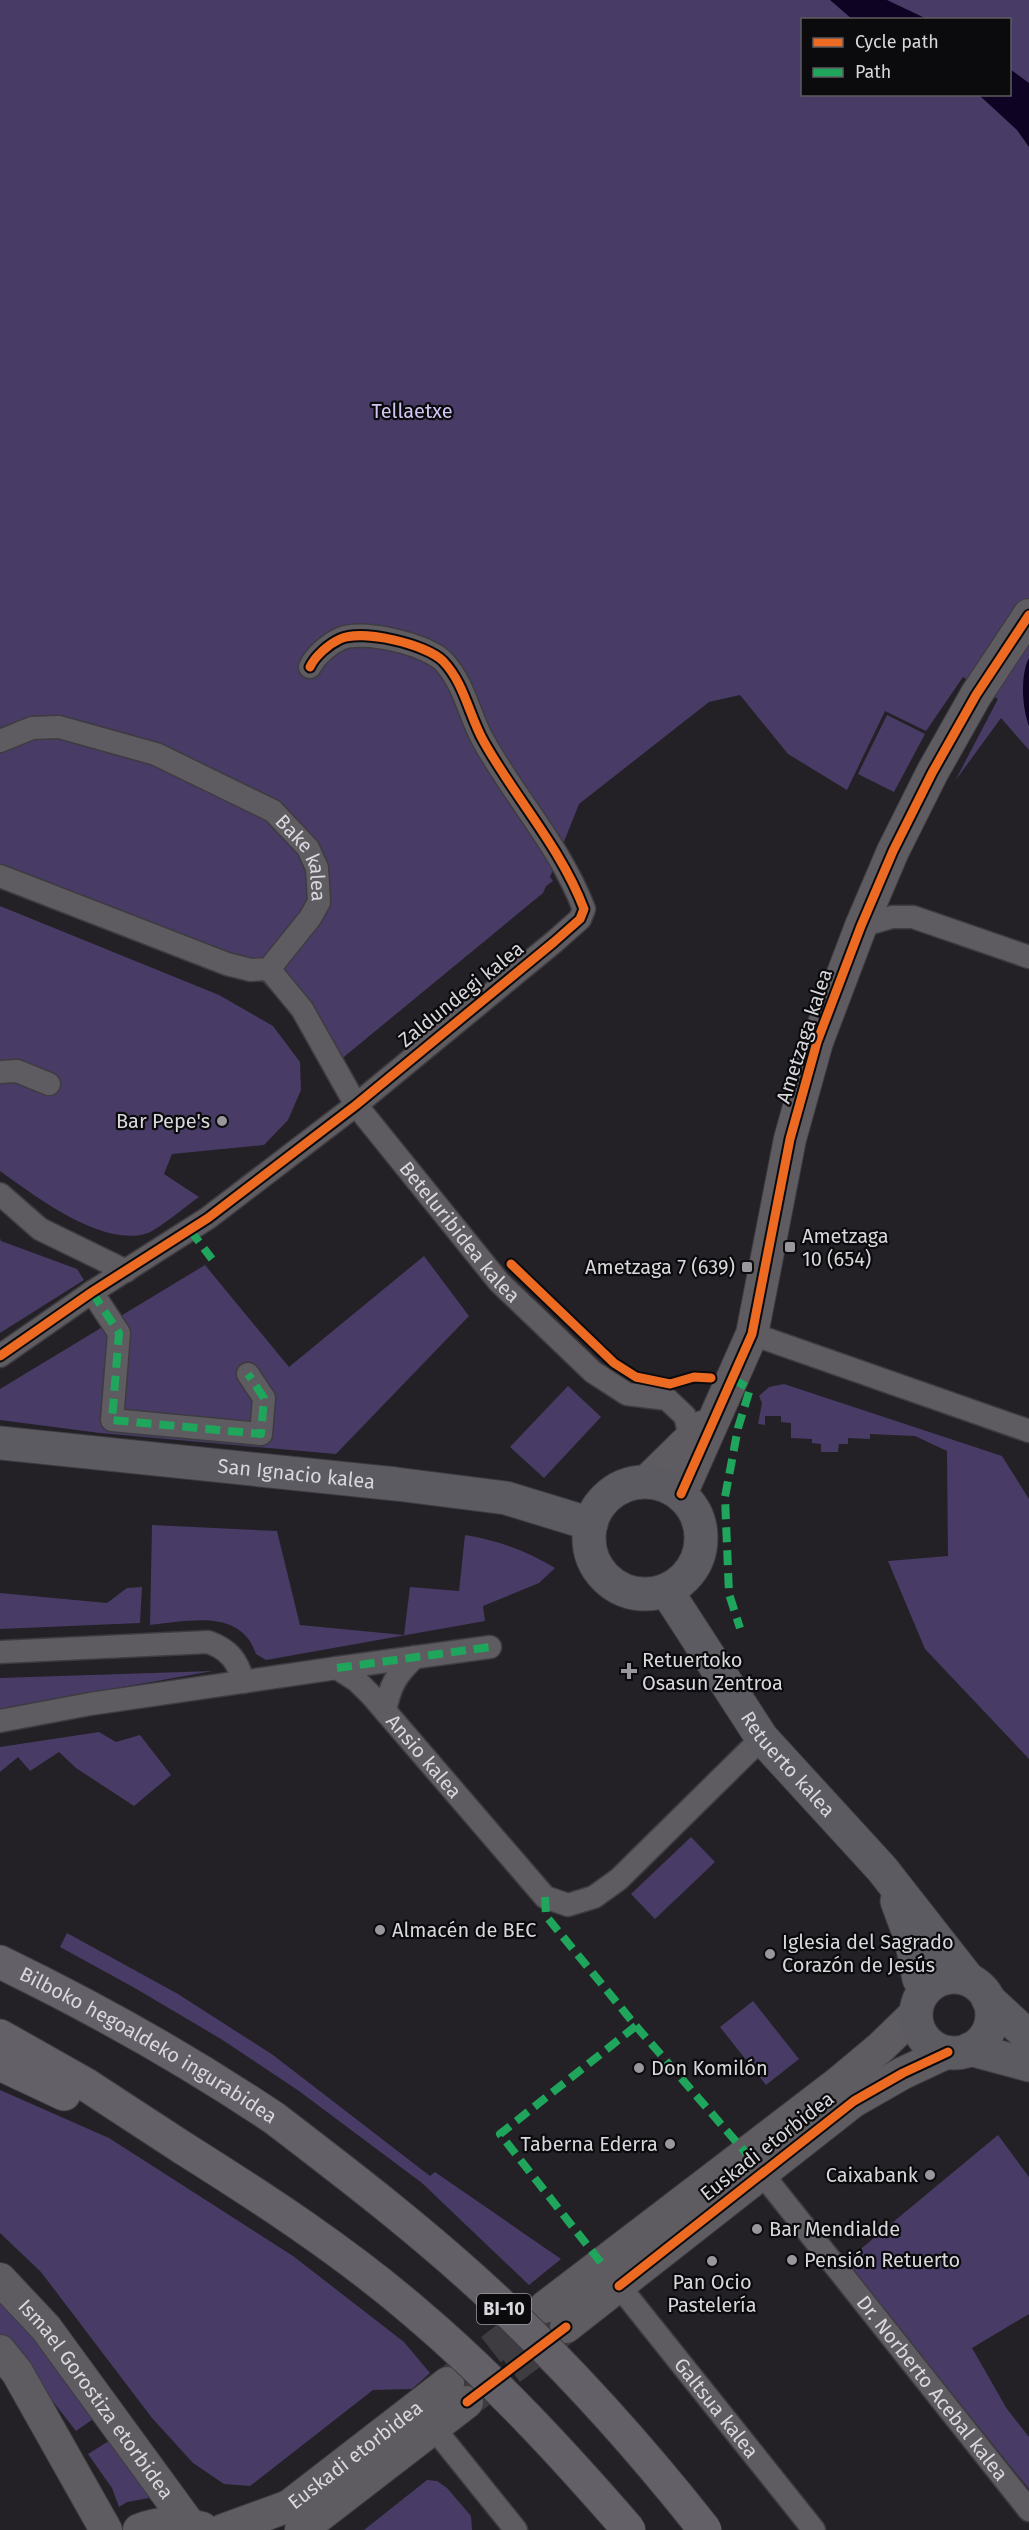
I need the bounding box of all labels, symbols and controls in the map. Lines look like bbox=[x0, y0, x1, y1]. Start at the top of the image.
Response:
legend bbox=[801, 18, 1011, 96]
text: Cycle path bbox=[855, 31, 939, 53]
text: Path bbox=[855, 61, 891, 83]
park label: Tellaetxe bbox=[371, 399, 453, 423]
street label: Bake kalea bbox=[270, 809, 331, 902]
street label: Zaldundegi kalea bbox=[394, 936, 528, 1052]
street label: Ametzaga kalea bbox=[771, 966, 837, 1106]
place label: Bar Pepe's bbox=[116, 1109, 210, 1133]
marker: Bar Pepe's bbox=[215, 1114, 229, 1128]
street label: Beteluribidea kalea bbox=[394, 1156, 525, 1308]
place label: Ametzaga 10 (654) bbox=[802, 1224, 889, 1271]
marker: Ametzaga 10 (654) bbox=[783, 1240, 797, 1254]
place label: Ametzaga 7 (639) bbox=[585, 1255, 735, 1279]
marker: Ametzaga 7 (639) bbox=[740, 1260, 754, 1274]
street label: San Ignacio kalea bbox=[217, 1454, 376, 1494]
place label: Retuertoko Osasun Zentroa bbox=[642, 1648, 783, 1695]
marker: Retuertoko Osasun Zentroa bbox=[620, 1662, 638, 1680]
street label: Retuerto kalea bbox=[736, 1707, 840, 1822]
street label: Ansio kalea bbox=[381, 1709, 467, 1803]
place label: Almacén de BEC bbox=[392, 1918, 536, 1942]
marker: Almacén de BEC bbox=[373, 1923, 387, 1937]
place label: Iglesia del Sagrado Corazón de Jesús bbox=[782, 1930, 954, 1977]
marker: Iglesia del Sagrado Corazón de Jesús bbox=[763, 1947, 777, 1961]
street label: Bilboko hegoaldeko ingurabidea bbox=[16, 1962, 282, 2129]
place label: Don Komilón bbox=[651, 2056, 768, 2080]
marker: Don Komilón bbox=[632, 2061, 646, 2075]
street label: Euskadi etorbidea bbox=[695, 2086, 839, 2206]
place label: Taberna Ederra bbox=[521, 2132, 658, 2156]
marker: Taberna Ederra bbox=[663, 2137, 677, 2151]
place label: Caixabank bbox=[826, 2163, 919, 2187]
marker: Caixabank bbox=[923, 2168, 937, 2182]
place label: Bar Mendialde bbox=[769, 2217, 900, 2241]
marker: Bar Mendialde bbox=[750, 2222, 764, 2236]
place label: Pensión Retuerto bbox=[804, 2248, 960, 2272]
marker: Pensión Retuerto bbox=[785, 2253, 799, 2267]
marker: Pan Ocio Pastelería bbox=[705, 2254, 719, 2268]
place label: Pan Ocio Pastelería bbox=[667, 2270, 757, 2317]
street label: Dr. Norberto Acebal kalea bbox=[851, 2291, 1013, 2486]
street label: Ismael Gorostiza etorbidea bbox=[13, 2294, 179, 2504]
road number: BI-10 bbox=[477, 2294, 531, 2324]
street label: Galtsua kalea bbox=[669, 2353, 764, 2463]
street label: Euskadi etorbidea bbox=[283, 2395, 427, 2514]

